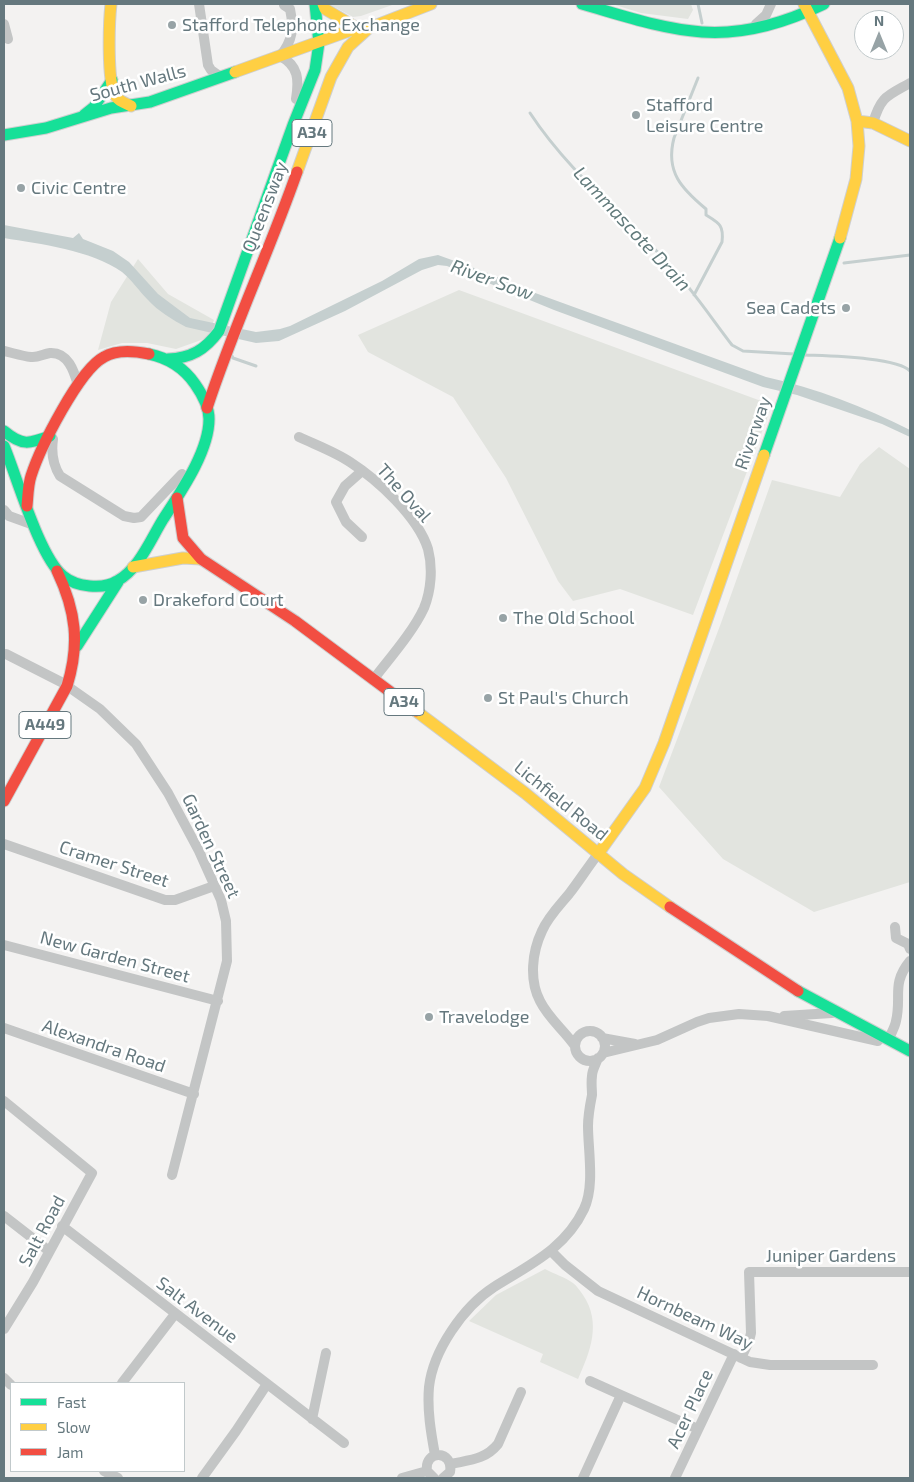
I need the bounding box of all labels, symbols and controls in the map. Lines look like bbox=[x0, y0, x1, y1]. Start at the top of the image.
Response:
north arrow bbox=[854, 10, 904, 60]
text: N bbox=[874, 12, 884, 29]
place label: Stafford Telephone Exchange bbox=[182, 14, 420, 36]
marker: Stafford Telephone Exchange bbox=[166, 19, 178, 31]
street label: South Walls bbox=[88, 60, 188, 106]
place label: Stafford Leisure Centre bbox=[646, 94, 763, 136]
marker: Stafford Leisure Centre bbox=[630, 109, 642, 121]
road number: A34 bbox=[292, 120, 332, 146]
street label: Queensway bbox=[238, 159, 292, 255]
water label: Lammascote Drain bbox=[568, 162, 696, 296]
place label: Civic Centre bbox=[31, 177, 126, 199]
marker: Civic Centre bbox=[15, 182, 27, 194]
water label: River Sow bbox=[448, 255, 536, 305]
place label: Sea Cadets bbox=[746, 297, 836, 319]
marker: Sea Cadets bbox=[840, 302, 852, 314]
street label: Riverway bbox=[730, 394, 776, 472]
street label: The Oval bbox=[372, 459, 436, 527]
place label: Drakeford Court bbox=[153, 589, 284, 611]
marker: Drakeford Court bbox=[137, 594, 149, 606]
place label: The Old School bbox=[513, 607, 634, 629]
marker: The Old School bbox=[497, 612, 509, 624]
place label: St Paul's Church bbox=[498, 687, 629, 709]
road number: A34 bbox=[384, 689, 424, 716]
marker: St Paul's Church bbox=[482, 692, 494, 704]
road number: A449 bbox=[19, 712, 71, 738]
street label: Lichfield Road bbox=[510, 757, 612, 845]
street label: Garden Street bbox=[177, 790, 245, 902]
street label: Cramer Street bbox=[56, 836, 172, 892]
street label: New Garden Street bbox=[38, 927, 192, 987]
place label: Travelodge bbox=[439, 1006, 530, 1028]
marker: Travelodge bbox=[423, 1011, 435, 1023]
street label: Alexandra Road bbox=[40, 1015, 168, 1077]
street label: Salt Road bbox=[14, 1192, 70, 1270]
street label: Juniper Gardens bbox=[766, 1245, 896, 1267]
street label: Salt Avenue bbox=[152, 1272, 242, 1348]
street label: Hornbeam Way bbox=[633, 1282, 757, 1354]
street label: Acer Place bbox=[662, 1366, 718, 1452]
legend bbox=[10, 1382, 185, 1472]
text: Fast bbox=[57, 1393, 86, 1411]
text: Slow bbox=[57, 1418, 91, 1436]
text: Jam bbox=[57, 1443, 83, 1461]

